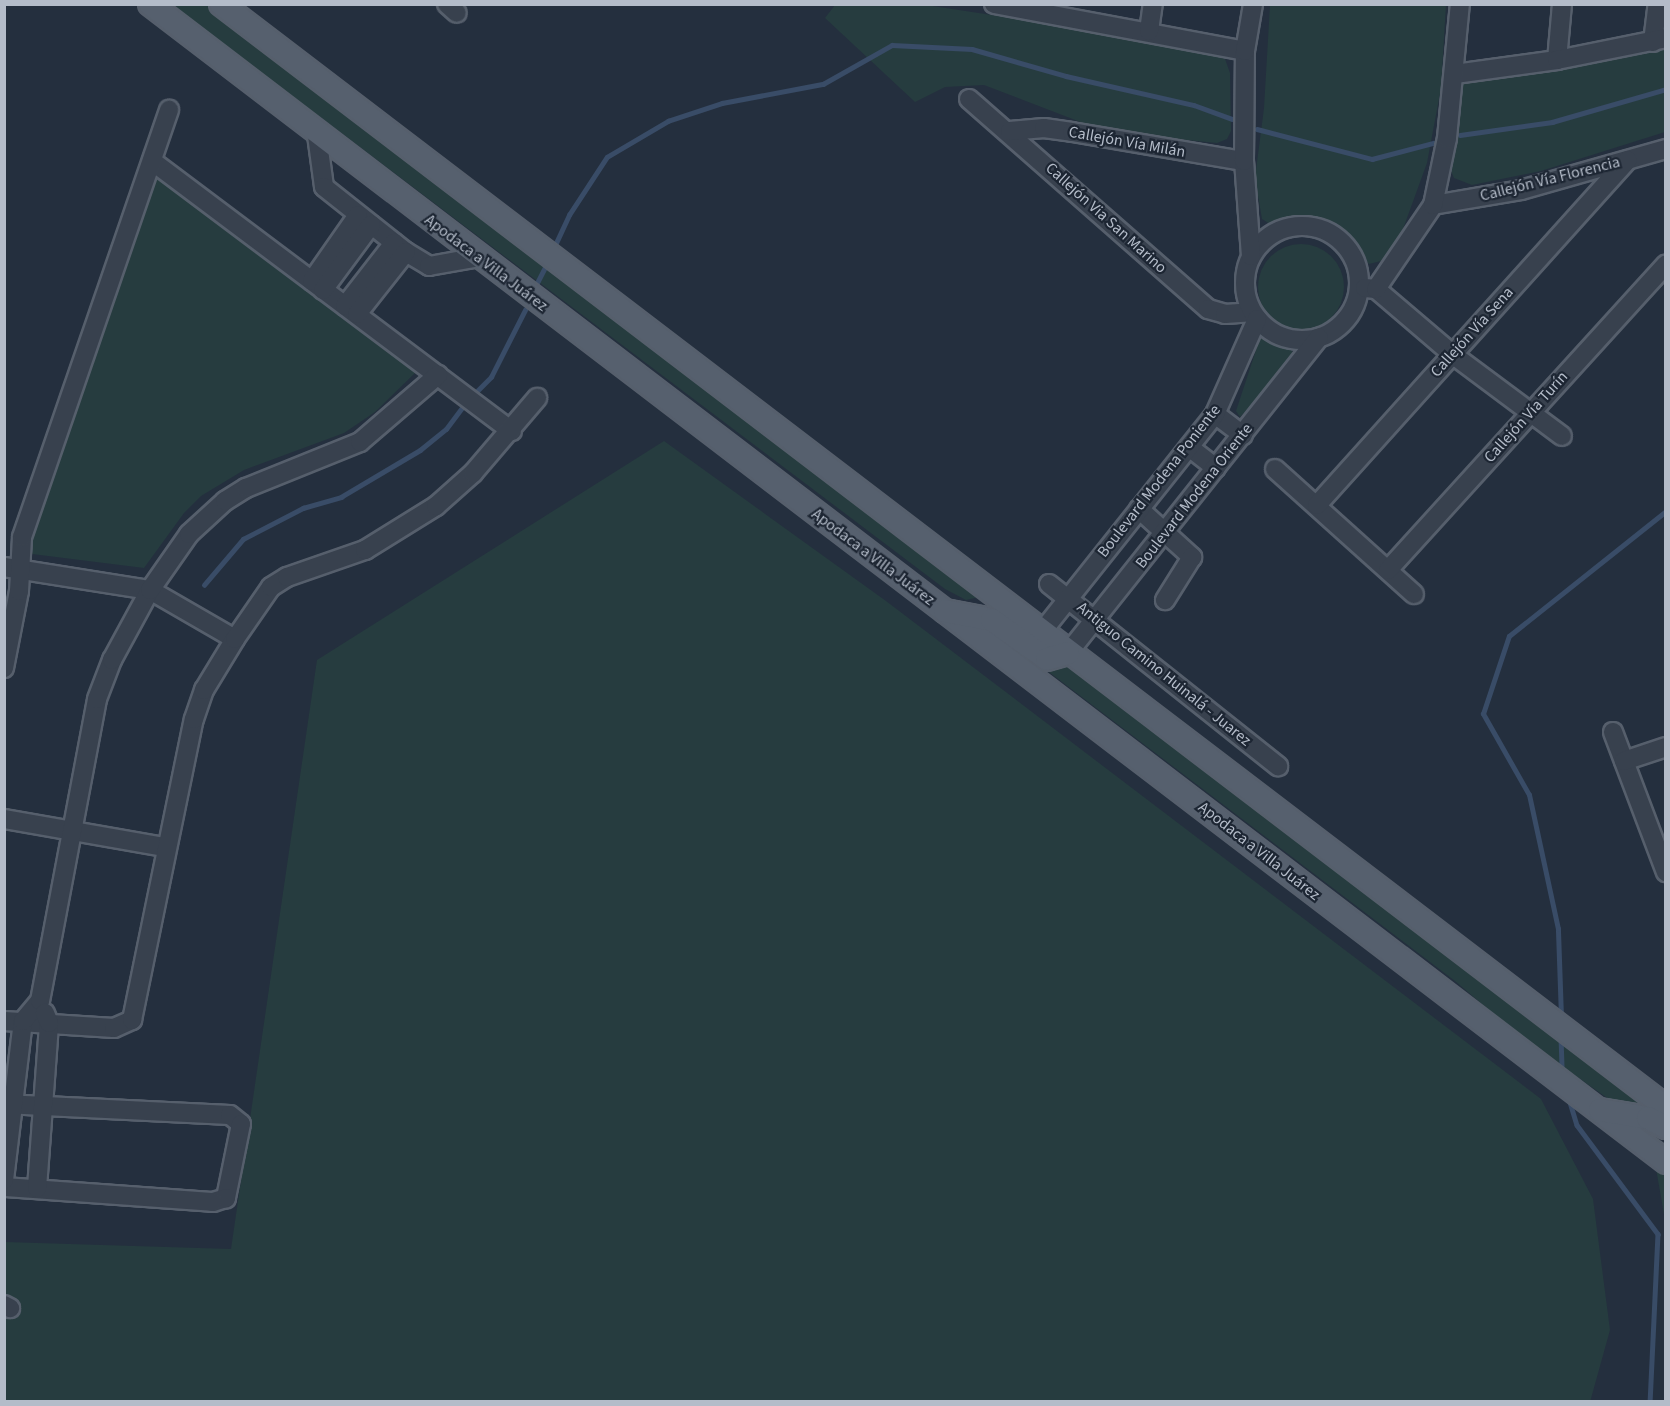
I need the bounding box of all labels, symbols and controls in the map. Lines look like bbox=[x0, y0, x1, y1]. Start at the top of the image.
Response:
street label: Callejón Vía Milán bbox=[1067, 122, 1187, 162]
street label: Callejón Vía Florencia bbox=[1478, 152, 1622, 206]
street label: Callejón Via San Marino bbox=[1041, 159, 1171, 277]
street label: Apodaca a Villa Juárez bbox=[421, 210, 551, 316]
street label: Callejón Vía Sena bbox=[1426, 283, 1518, 381]
street label: Callejón Vía Turín bbox=[1480, 367, 1572, 467]
street label: Boulevard Modena Poniente bbox=[1093, 401, 1225, 561]
street label: Boulevard Modena Oriente bbox=[1131, 420, 1257, 572]
street label: Apodaca a Villa Juárez bbox=[808, 504, 938, 610]
street label: Antiguo Camino Huinalá - Juarez bbox=[1073, 598, 1255, 750]
street label: Apodaca a Villa Juárez bbox=[1194, 798, 1324, 904]

